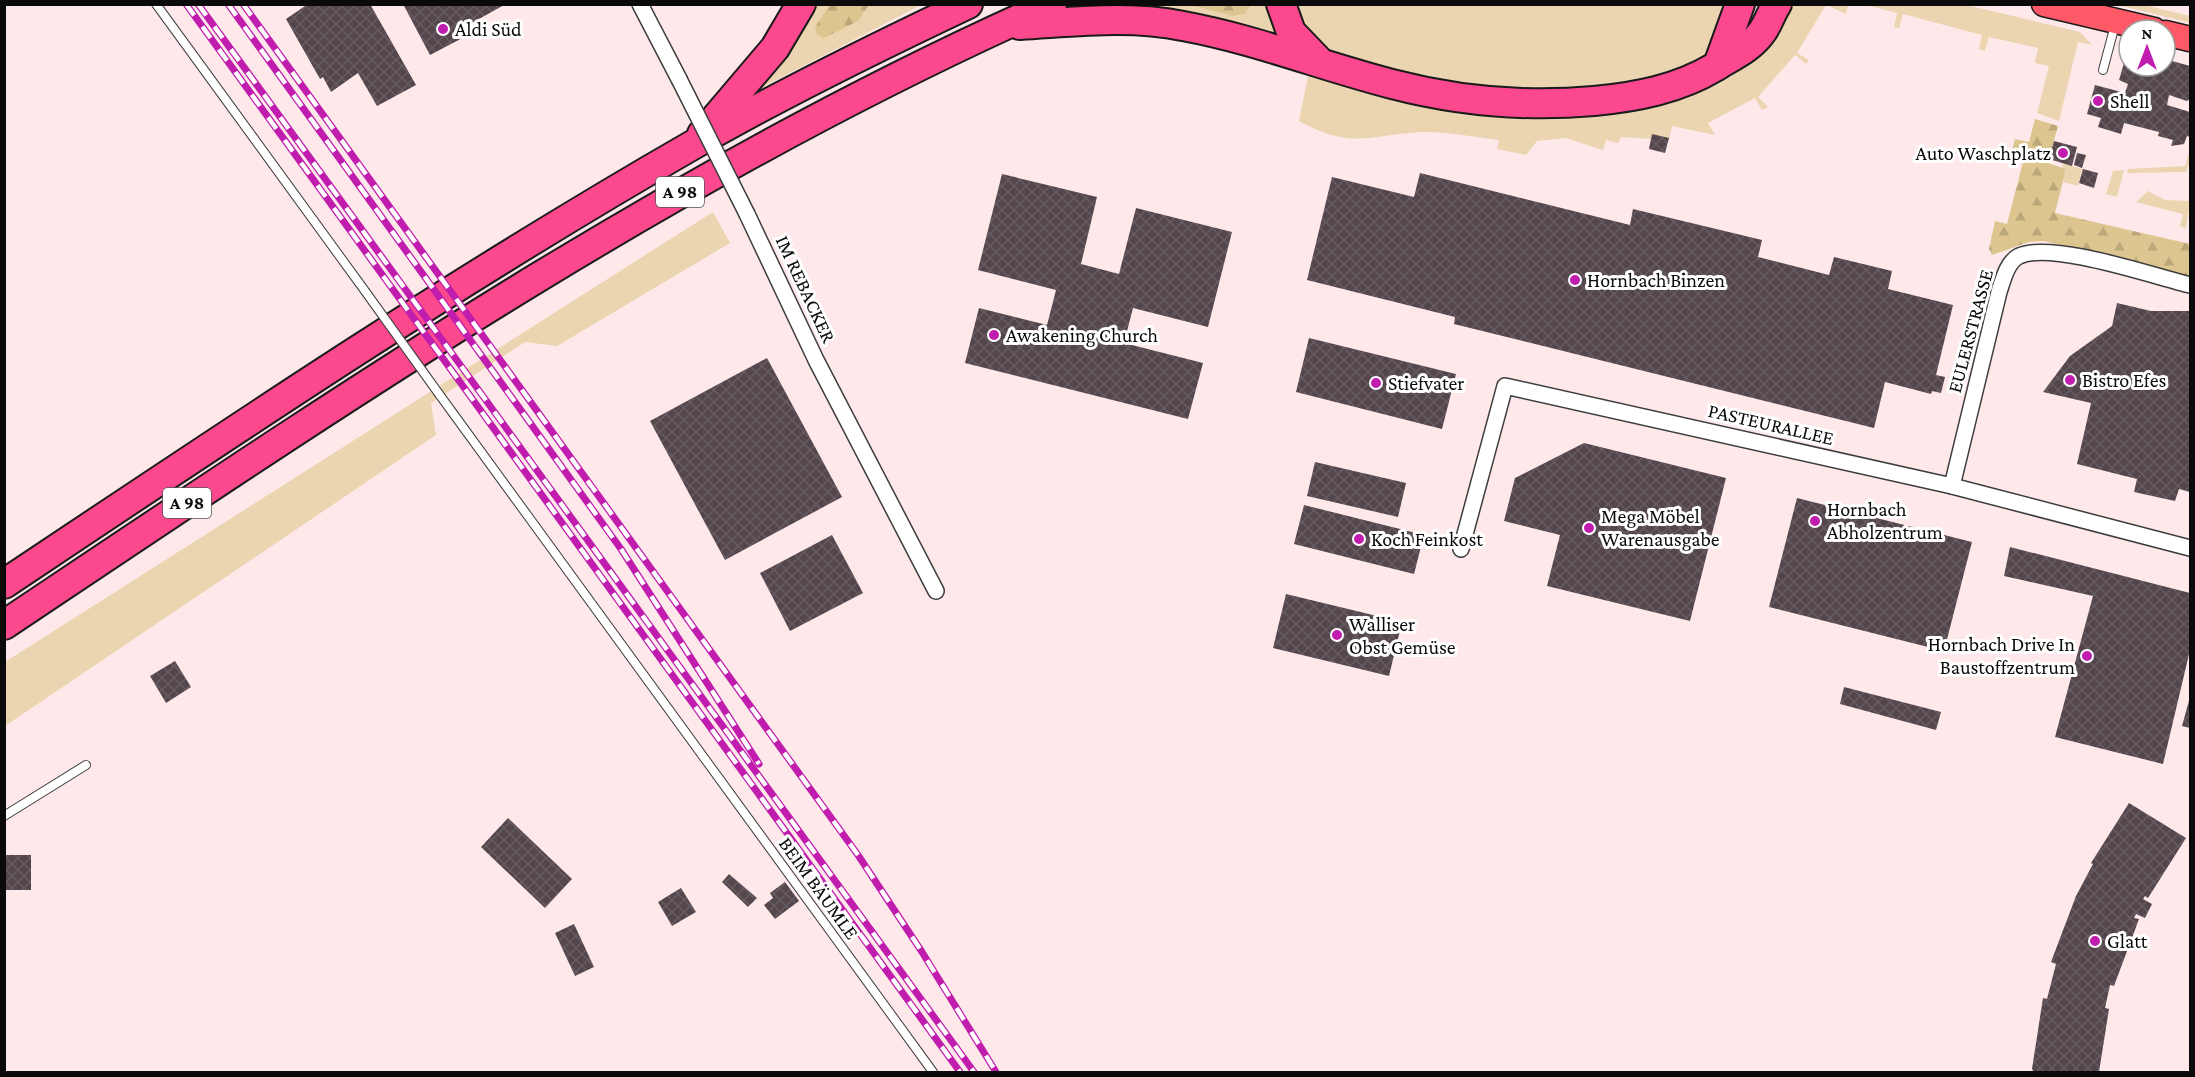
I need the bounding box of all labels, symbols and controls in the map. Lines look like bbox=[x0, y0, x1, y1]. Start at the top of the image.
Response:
place label: Aldi Süd bbox=[455, 18, 522, 40]
north arrow bbox=[2117, 18, 2177, 78]
marker: Aldi Süd bbox=[436, 22, 450, 36]
text: N bbox=[2142, 25, 2153, 42]
place label: Shell bbox=[2110, 90, 2149, 112]
marker: Shell bbox=[2091, 94, 2105, 108]
place label: Auto Waschplatz bbox=[1916, 142, 2051, 165]
marker: Auto Waschplatz bbox=[2056, 146, 2070, 160]
road number: A 98 bbox=[656, 177, 704, 207]
street label: IM REBACKER bbox=[772, 232, 841, 347]
street label: EULERSTRASSE bbox=[1943, 267, 1997, 395]
place label: Hornbach Binzen bbox=[1587, 269, 1725, 291]
marker: Hornbach Binzen bbox=[1568, 273, 1582, 287]
place label: Awakening Church bbox=[1006, 324, 1158, 347]
marker: Awakening Church bbox=[987, 328, 1001, 342]
place label: Bistro Efes bbox=[2082, 369, 2166, 391]
place label: Stiefvater bbox=[1388, 372, 1464, 394]
marker: Bistro Efes bbox=[2063, 373, 2077, 387]
marker: Stiefvater bbox=[1369, 376, 1383, 390]
street label: PASTEURALLEE bbox=[1706, 399, 1836, 449]
road number: A 98 bbox=[163, 488, 211, 518]
place label: Hornbach Abholzentrum bbox=[1827, 498, 1943, 543]
place label: Mega Möbel Warenausgabe bbox=[1601, 505, 1720, 551]
marker: Hornbach Abholzentrum bbox=[1808, 514, 1822, 528]
marker: Mega Möbel Warenausgabe bbox=[1582, 521, 1596, 535]
place label: Koch Feinkost bbox=[1371, 528, 1483, 550]
marker: Koch Feinkost bbox=[1352, 532, 1366, 546]
place label: Walliser Obst Gemüse bbox=[1349, 613, 1456, 658]
marker: Walliser Obst Gemüse bbox=[1330, 628, 1344, 642]
place label: Hornbach Drive In Baustoffzentrum bbox=[1928, 633, 2075, 678]
marker: Hornbach Drive In Baustoffzentrum bbox=[2080, 649, 2094, 663]
street label: BEIM BÄUMLE bbox=[775, 833, 863, 943]
place label: Glatt bbox=[2107, 930, 2148, 952]
marker: Glatt bbox=[2088, 934, 2102, 948]

